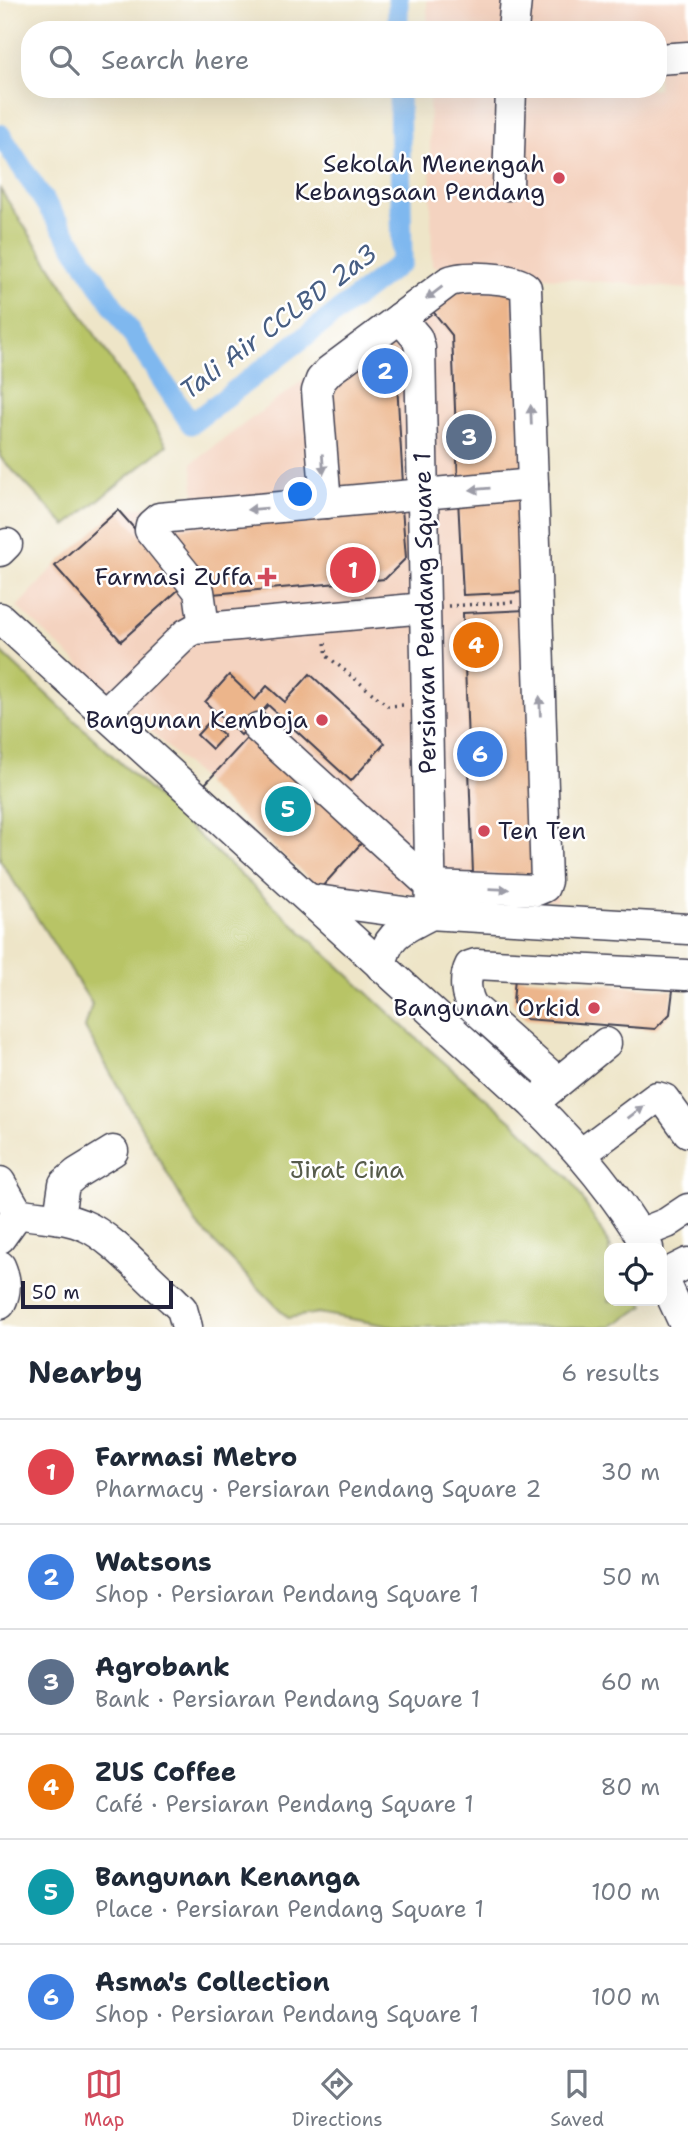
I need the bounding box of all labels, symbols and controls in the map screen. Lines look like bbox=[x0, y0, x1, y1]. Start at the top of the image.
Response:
search box bbox=[21, 21, 667, 98]
icon: search bbox=[45, 41, 83, 79]
text: Search here bbox=[101, 42, 250, 77]
place label: Sekolah Menengah Kebangsaan Pendang bbox=[295, 148, 545, 208]
marker: Sekolah Menengah Kebangsaan Pendang bbox=[551, 170, 567, 186]
water label: Tali Air CCLBD 2a3 bbox=[172, 235, 384, 407]
one-way arrow bbox=[425, 285, 443, 300]
pin: 2 bbox=[362, 345, 408, 397]
one-way arrow bbox=[526, 404, 537, 426]
pin: 3 bbox=[446, 411, 492, 463]
street label: Persiaran Pendang Square 1 bbox=[406, 452, 444, 774]
one-way arrow bbox=[318, 453, 329, 475]
your location bbox=[283, 477, 317, 511]
one-way arrow bbox=[468, 483, 490, 494]
one-way arrow bbox=[246, 504, 268, 515]
pin: 1 bbox=[330, 544, 376, 596]
place label: Farmasi Zuffa bbox=[95, 561, 253, 593]
marker: Farmasi Zuffa bbox=[259, 569, 275, 585]
pin: 4 bbox=[453, 619, 499, 671]
one-way arrow bbox=[535, 695, 546, 717]
place label: Bangunan Kemboja bbox=[86, 704, 308, 736]
marker: Bangunan Kemboja bbox=[314, 712, 330, 728]
pin: 6 bbox=[457, 728, 503, 780]
pin: 5 bbox=[265, 783, 311, 835]
place label: Ten Ten bbox=[498, 815, 586, 847]
marker: Ten Ten bbox=[476, 823, 492, 839]
one-way arrow bbox=[488, 883, 510, 894]
place label: Bangunan Orkid bbox=[394, 992, 580, 1024]
marker: Bangunan Orkid bbox=[586, 1000, 602, 1016]
one-way arrow bbox=[627, 1106, 645, 1120]
park label: Jirat Cina bbox=[290, 1154, 404, 1186]
map controls bbox=[604, 1243, 667, 1306]
button: locate bbox=[604, 1243, 667, 1306]
scale bar bbox=[21, 1278, 173, 1310]
text: 50 m bbox=[32, 1280, 80, 1305]
text: Nearby bbox=[28, 1352, 143, 1393]
text: 6 results bbox=[561, 1358, 660, 1388]
text: Farmasi Metro bbox=[95, 1439, 297, 1474]
text: 1 bbox=[46, 1457, 56, 1487]
text: 30 m bbox=[601, 1457, 660, 1487]
text: Pharmacy · Persiaran Pendang Square 2 bbox=[95, 1474, 541, 1504]
text: Watsons bbox=[95, 1544, 212, 1579]
text: 2 bbox=[43, 1562, 59, 1592]
text: 50 m bbox=[602, 1562, 660, 1592]
text: Shop · Persiaran Pendang Square 1 bbox=[95, 1579, 479, 1609]
text: Agrobank bbox=[95, 1649, 230, 1684]
text: 3 bbox=[43, 1667, 59, 1697]
text: 60 m bbox=[601, 1667, 660, 1697]
text: Bank · Persiaran Pendang Square 1 bbox=[95, 1684, 480, 1714]
text: ZUS Coffee bbox=[95, 1754, 236, 1789]
text: 4 bbox=[43, 1772, 59, 1802]
text: 80 m bbox=[601, 1772, 660, 1802]
text: Café · Persiaran Pendang Square 1 bbox=[95, 1789, 474, 1819]
text: Bangunan Kenanga bbox=[95, 1859, 360, 1894]
text: 5 bbox=[44, 1877, 58, 1907]
text: 100 m bbox=[591, 1877, 660, 1907]
text: Place · Persiaran Pendang Square 1 bbox=[95, 1894, 484, 1924]
text: Asma's Collection bbox=[95, 1964, 330, 1999]
text: 6 bbox=[43, 1982, 59, 2012]
text: 100 m bbox=[591, 1982, 660, 2012]
text: Shop · Persiaran Pendang Square 1 bbox=[95, 1999, 479, 2029]
tab: Map bbox=[84, 2065, 124, 2132]
tab: Directions bbox=[292, 2065, 383, 2132]
tab: Saved bbox=[550, 2065, 604, 2132]

